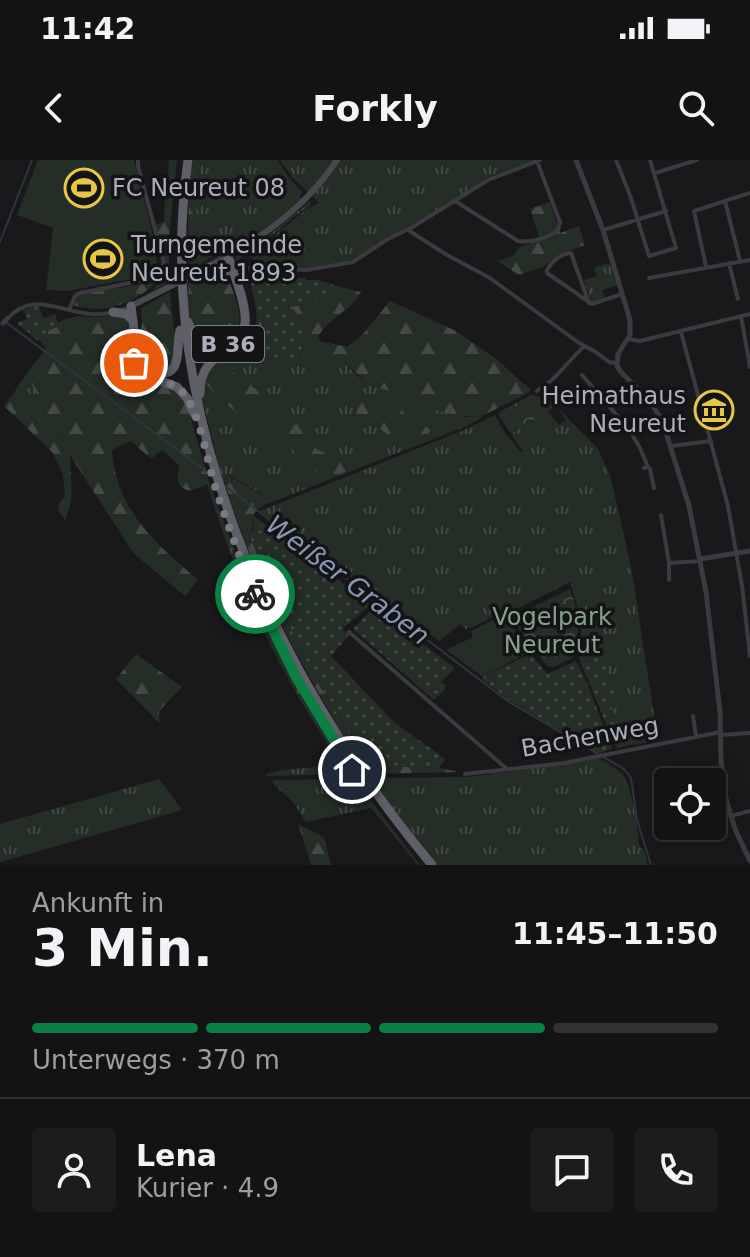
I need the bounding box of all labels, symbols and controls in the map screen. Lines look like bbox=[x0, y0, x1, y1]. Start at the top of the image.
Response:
text: 11:42 bbox=[40, 11, 136, 46]
icon: back bbox=[32, 86, 76, 130]
icon: search bbox=[674, 86, 718, 130]
text: Forkly bbox=[312, 88, 438, 129]
sports icon: FC Neureut 08 bbox=[63, 167, 105, 209]
place label: FC Neureut 08 bbox=[112, 174, 285, 202]
place label: Turngemeinde Neureut 1893 bbox=[130, 231, 302, 287]
sports icon: Turngemeinde Neureut 1893 bbox=[82, 238, 124, 280]
road number: B 36 bbox=[192, 326, 264, 362]
pin bbox=[100, 329, 168, 397]
icon: bag bbox=[112, 341, 156, 385]
place label: Heimathaus Neureut bbox=[541, 382, 686, 438]
museum icon: Heimathaus Neureut bbox=[693, 389, 735, 431]
water label: Weißer Graben bbox=[261, 509, 435, 651]
courier bbox=[215, 554, 295, 634]
icon: bike bbox=[233, 572, 277, 616]
park label: Vogelpark Neureut bbox=[492, 603, 612, 659]
street label: Bachenweg bbox=[519, 711, 661, 763]
pin bbox=[318, 736, 386, 804]
icon: home bbox=[330, 748, 374, 792]
map controls bbox=[654, 768, 726, 840]
button: locate bbox=[654, 768, 726, 840]
text: Ankunft in bbox=[32, 888, 164, 918]
text: 11:45–11:50 bbox=[512, 916, 718, 951]
text: 3 Min. bbox=[32, 918, 213, 978]
text: Unterwegs · 370 m bbox=[32, 1045, 280, 1075]
button: person bbox=[32, 1128, 116, 1212]
button: chat bbox=[530, 1128, 614, 1212]
button: phone bbox=[634, 1128, 718, 1212]
text: Lena bbox=[136, 1138, 217, 1173]
text: Kurier · 4.9 bbox=[136, 1173, 279, 1203]

